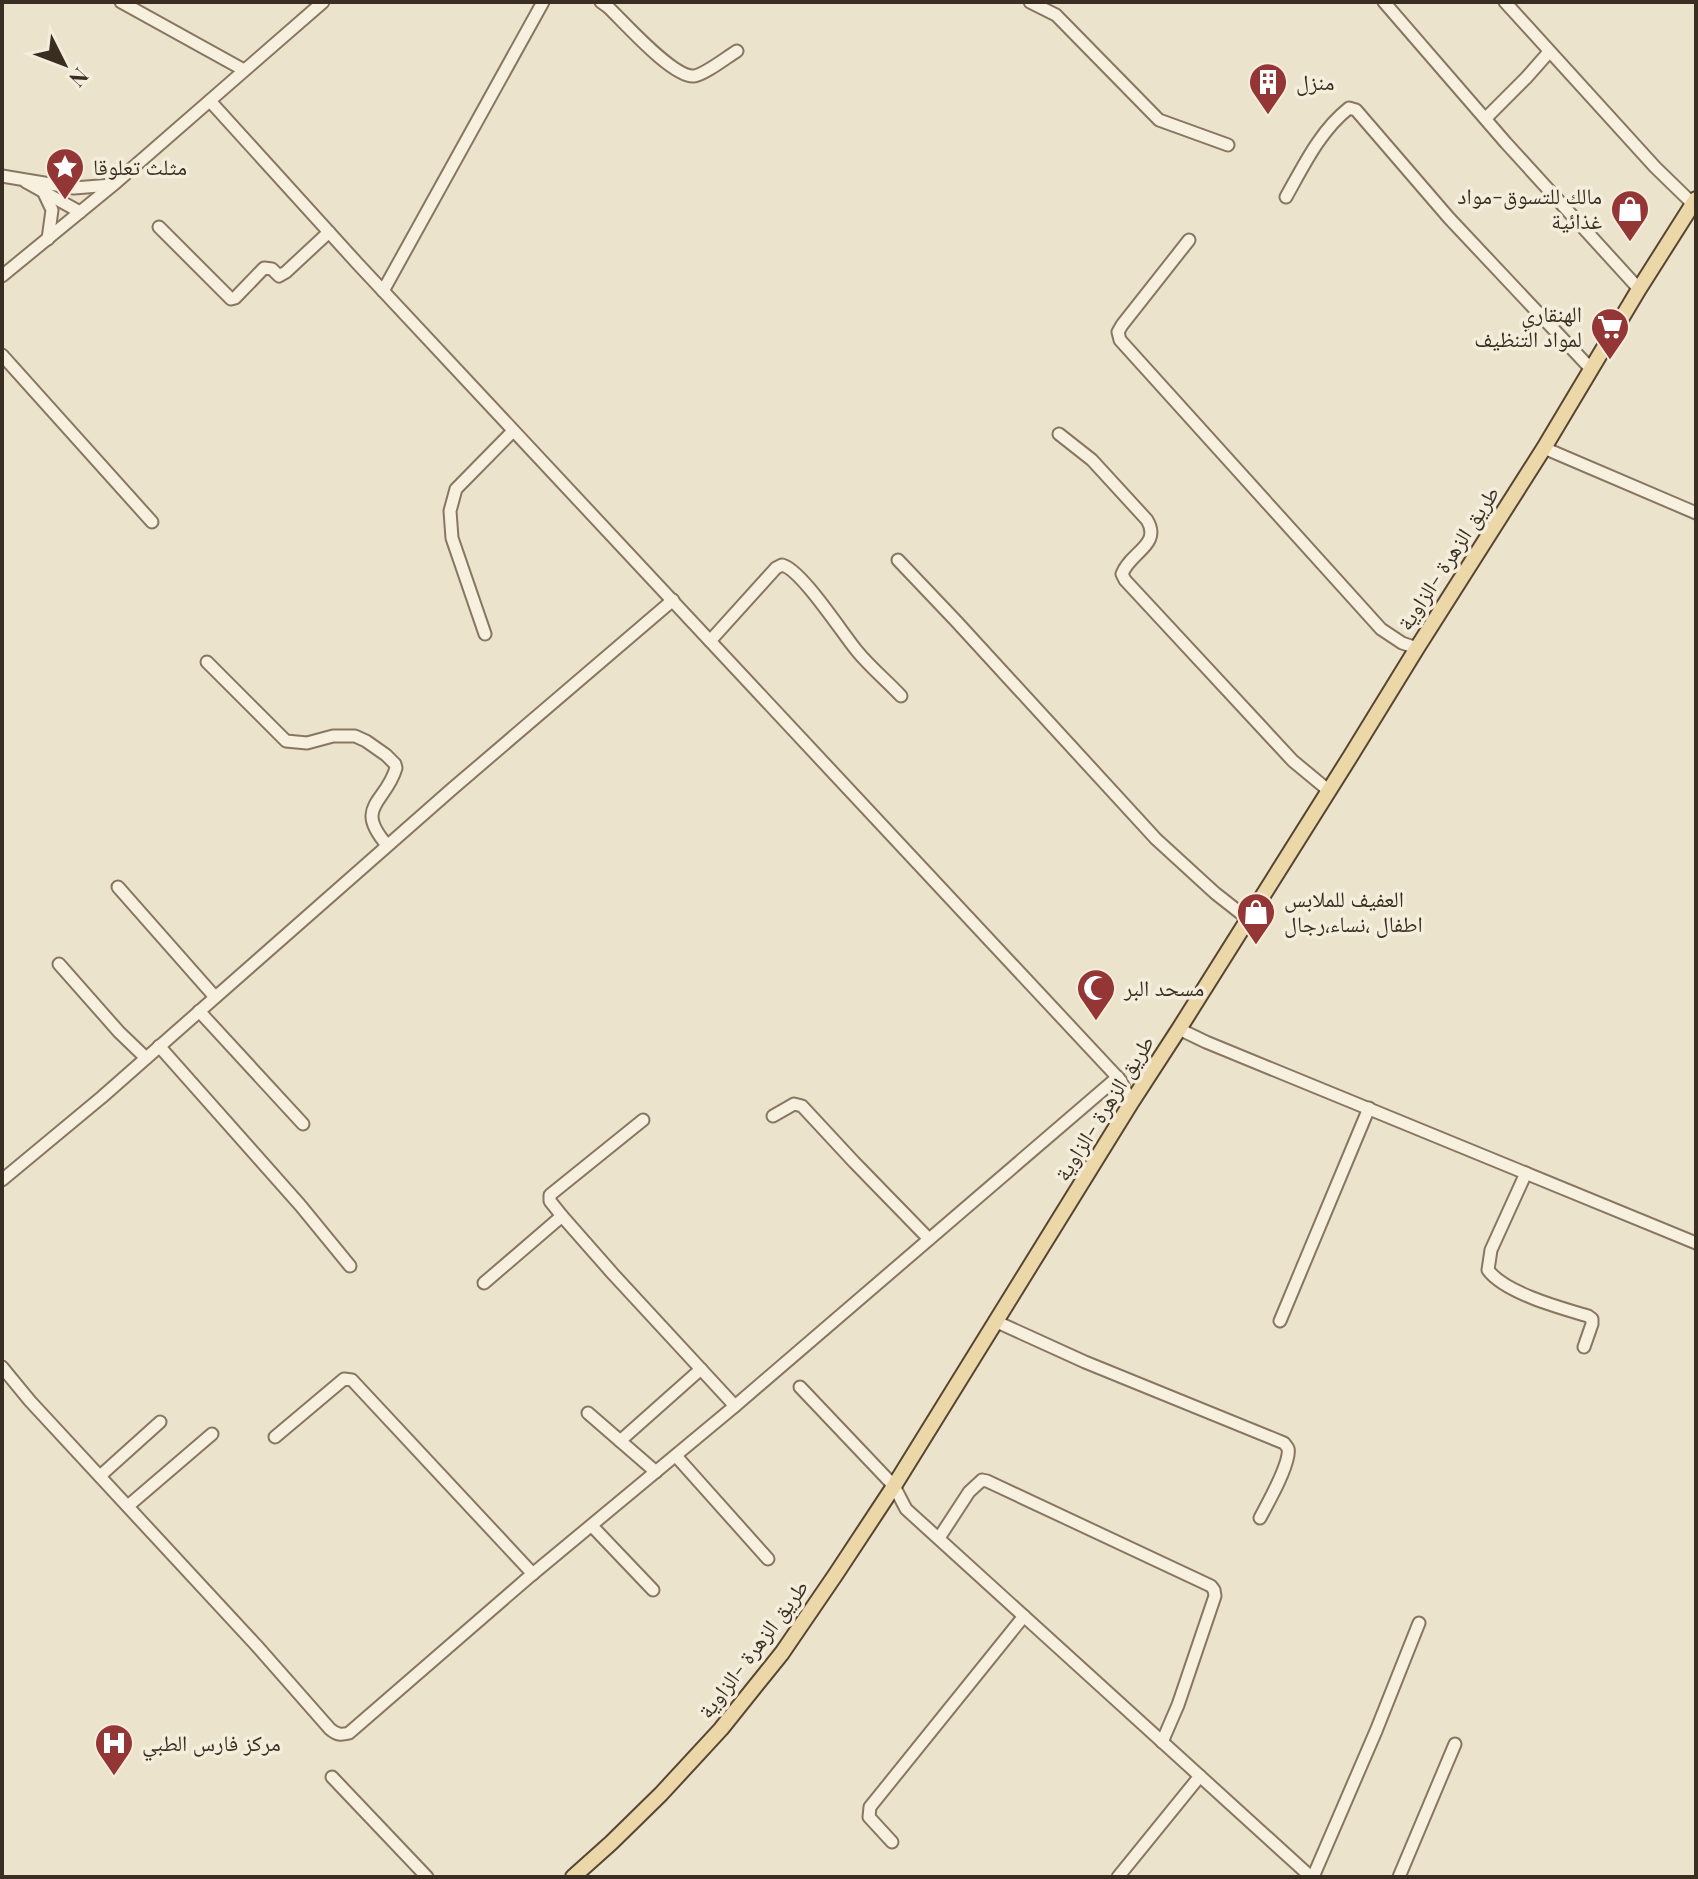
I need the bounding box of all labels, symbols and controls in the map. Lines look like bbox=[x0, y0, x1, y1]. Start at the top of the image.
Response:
north arrow bbox=[24, 24, 104, 104]
building icon: منزل bbox=[1247, 61, 1289, 116]
text: N bbox=[63, 62, 96, 94]
place label: منزل bbox=[1296, 66, 1334, 96]
place icon: مثلث تعلوقا bbox=[44, 146, 86, 201]
place label: مثلث تعلوقا bbox=[93, 151, 187, 181]
place label: مالك للتسوق-مواد غذائية bbox=[1457, 180, 1602, 235]
shop icon: مالك للتسوق-مواد غذائية bbox=[1609, 188, 1651, 243]
place label: الهنقاري لمواد التنظيف bbox=[1474, 298, 1582, 353]
supermarket icon: الهنقاري لمواد التنظيف bbox=[1589, 306, 1631, 361]
street label: طريق الزهرة -الزاوية bbox=[1389, 479, 1505, 636]
place label: العفيف للملابس اطفال ،نساء،رجال bbox=[1284, 883, 1423, 938]
shop icon: العفيف للملابس اطفال ،نساء،رجال bbox=[1235, 891, 1277, 946]
mosque icon: مسحد البر bbox=[1075, 967, 1117, 1022]
place label: مسحد البر bbox=[1123, 972, 1204, 1002]
street label: طريق الزهرة -الزاوية bbox=[1046, 1029, 1160, 1186]
street label: طريق الزهرة -الزاوية bbox=[690, 1573, 814, 1724]
hospital icon: مركز فارس الطبي bbox=[93, 1722, 135, 1777]
place label: مركز فارس الطبي bbox=[142, 1727, 281, 1761]

